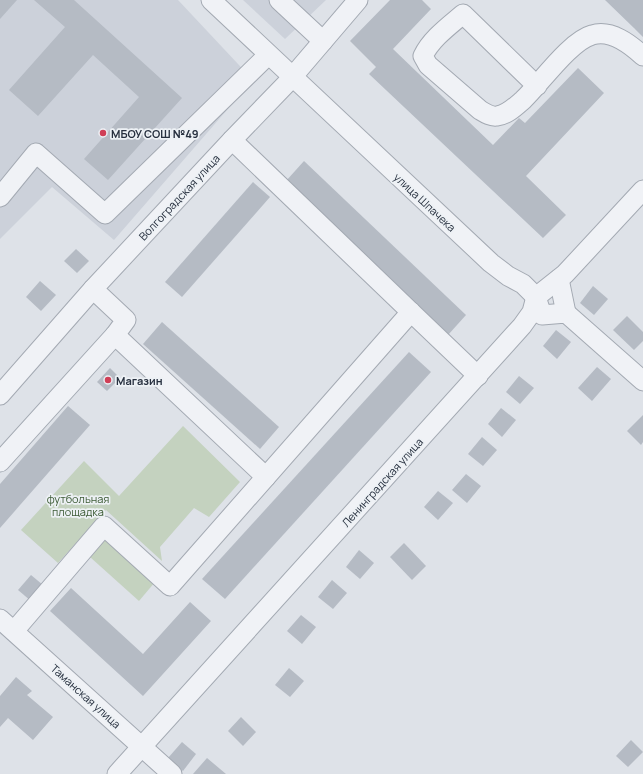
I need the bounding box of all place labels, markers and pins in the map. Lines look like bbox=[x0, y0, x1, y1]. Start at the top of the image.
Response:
place label: МБОУ СОШ №49 bbox=[111, 126, 199, 141]
marker: МБОУ СОШ №49 bbox=[98, 128, 108, 138]
place label: Магазин bbox=[116, 373, 163, 388]
marker: Магазин bbox=[103, 375, 113, 385]

